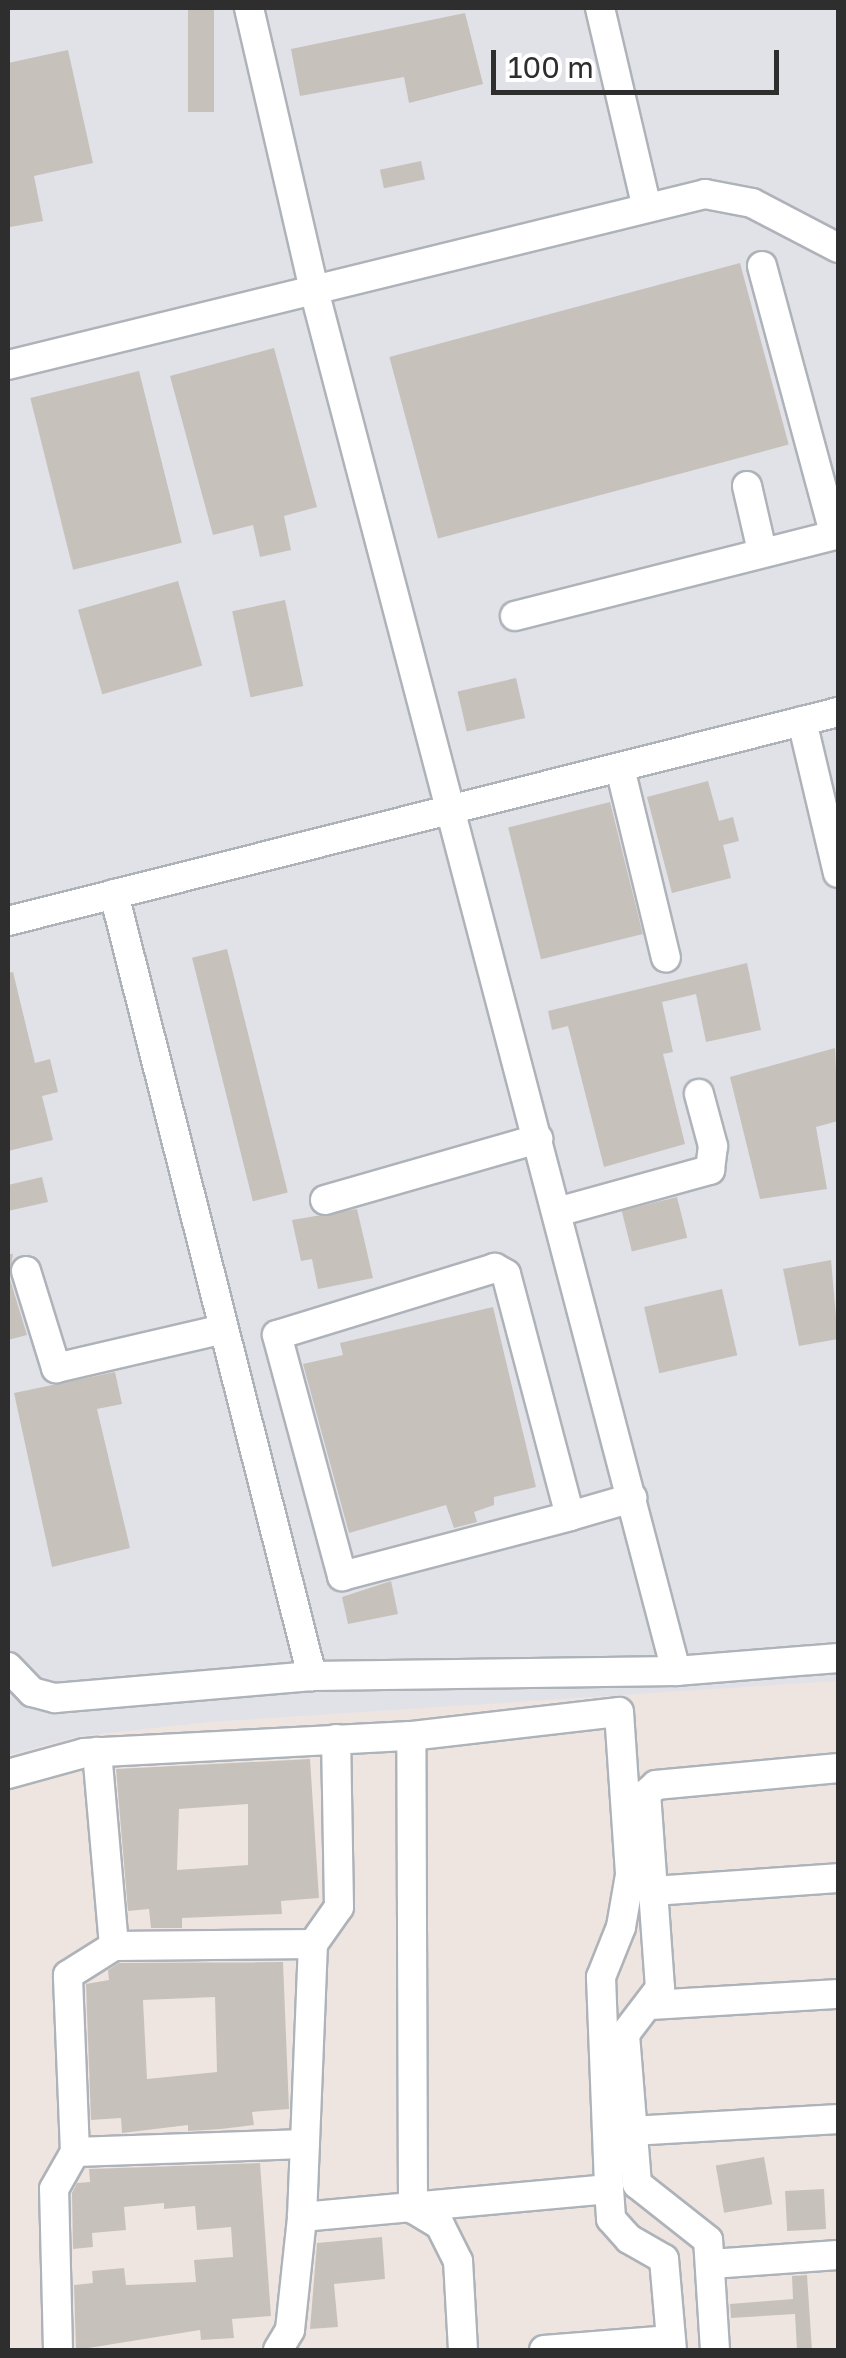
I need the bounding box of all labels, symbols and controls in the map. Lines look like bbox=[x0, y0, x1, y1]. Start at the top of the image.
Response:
scale bar bbox=[496, 30, 784, 92]
text: 100 m bbox=[508, 49, 594, 85]

